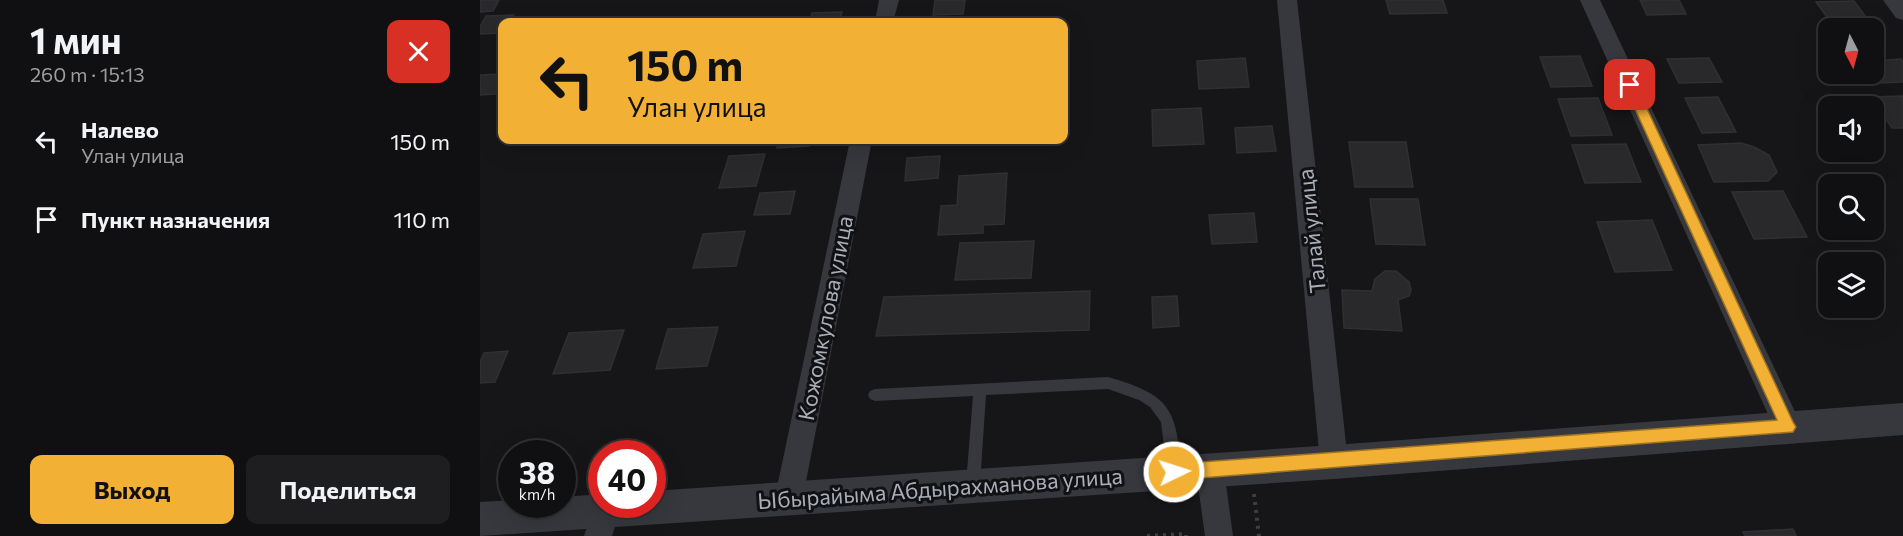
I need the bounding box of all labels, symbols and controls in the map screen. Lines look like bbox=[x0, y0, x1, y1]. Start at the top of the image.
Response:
text: 1 мин bbox=[30, 17, 122, 61]
north arrow bbox=[1818, 18, 1884, 84]
map controls bbox=[1818, 18, 1884, 318]
button: close bbox=[387, 20, 450, 83]
text: 150 m bbox=[627, 38, 743, 90]
icon: left bbox=[528, 42, 606, 120]
pin bbox=[1604, 59, 1655, 110]
text: 260 m · 15:13 bbox=[30, 62, 145, 86]
icon: arrive bbox=[1613, 68, 1646, 101]
text: Улан улица bbox=[627, 90, 767, 123]
button: sound bbox=[1818, 96, 1884, 162]
text: Налево bbox=[81, 116, 159, 143]
icon: left bbox=[30, 125, 63, 158]
text: 150 m bbox=[390, 128, 450, 155]
text: Улан улица bbox=[81, 143, 184, 167]
street label: Талай улица bbox=[1291, 168, 1331, 294]
button: search bbox=[1818, 174, 1884, 240]
icon: arrive bbox=[30, 203, 63, 236]
text: Пункт назначения bbox=[81, 206, 270, 233]
text: 110 m bbox=[393, 206, 450, 233]
street label: Кожомкулова улица bbox=[792, 213, 858, 423]
button: layers bbox=[1818, 252, 1884, 318]
speed limit sign: 40 bbox=[588, 440, 666, 518]
position arrow bbox=[1142, 440, 1206, 504]
text: 38 bbox=[519, 453, 555, 490]
button: Выход bbox=[30, 455, 234, 524]
button: Поделиться bbox=[246, 455, 450, 524]
street label: Ыбырайыма Абдырахманова улица bbox=[757, 462, 1123, 514]
text: km/h bbox=[519, 485, 555, 503]

